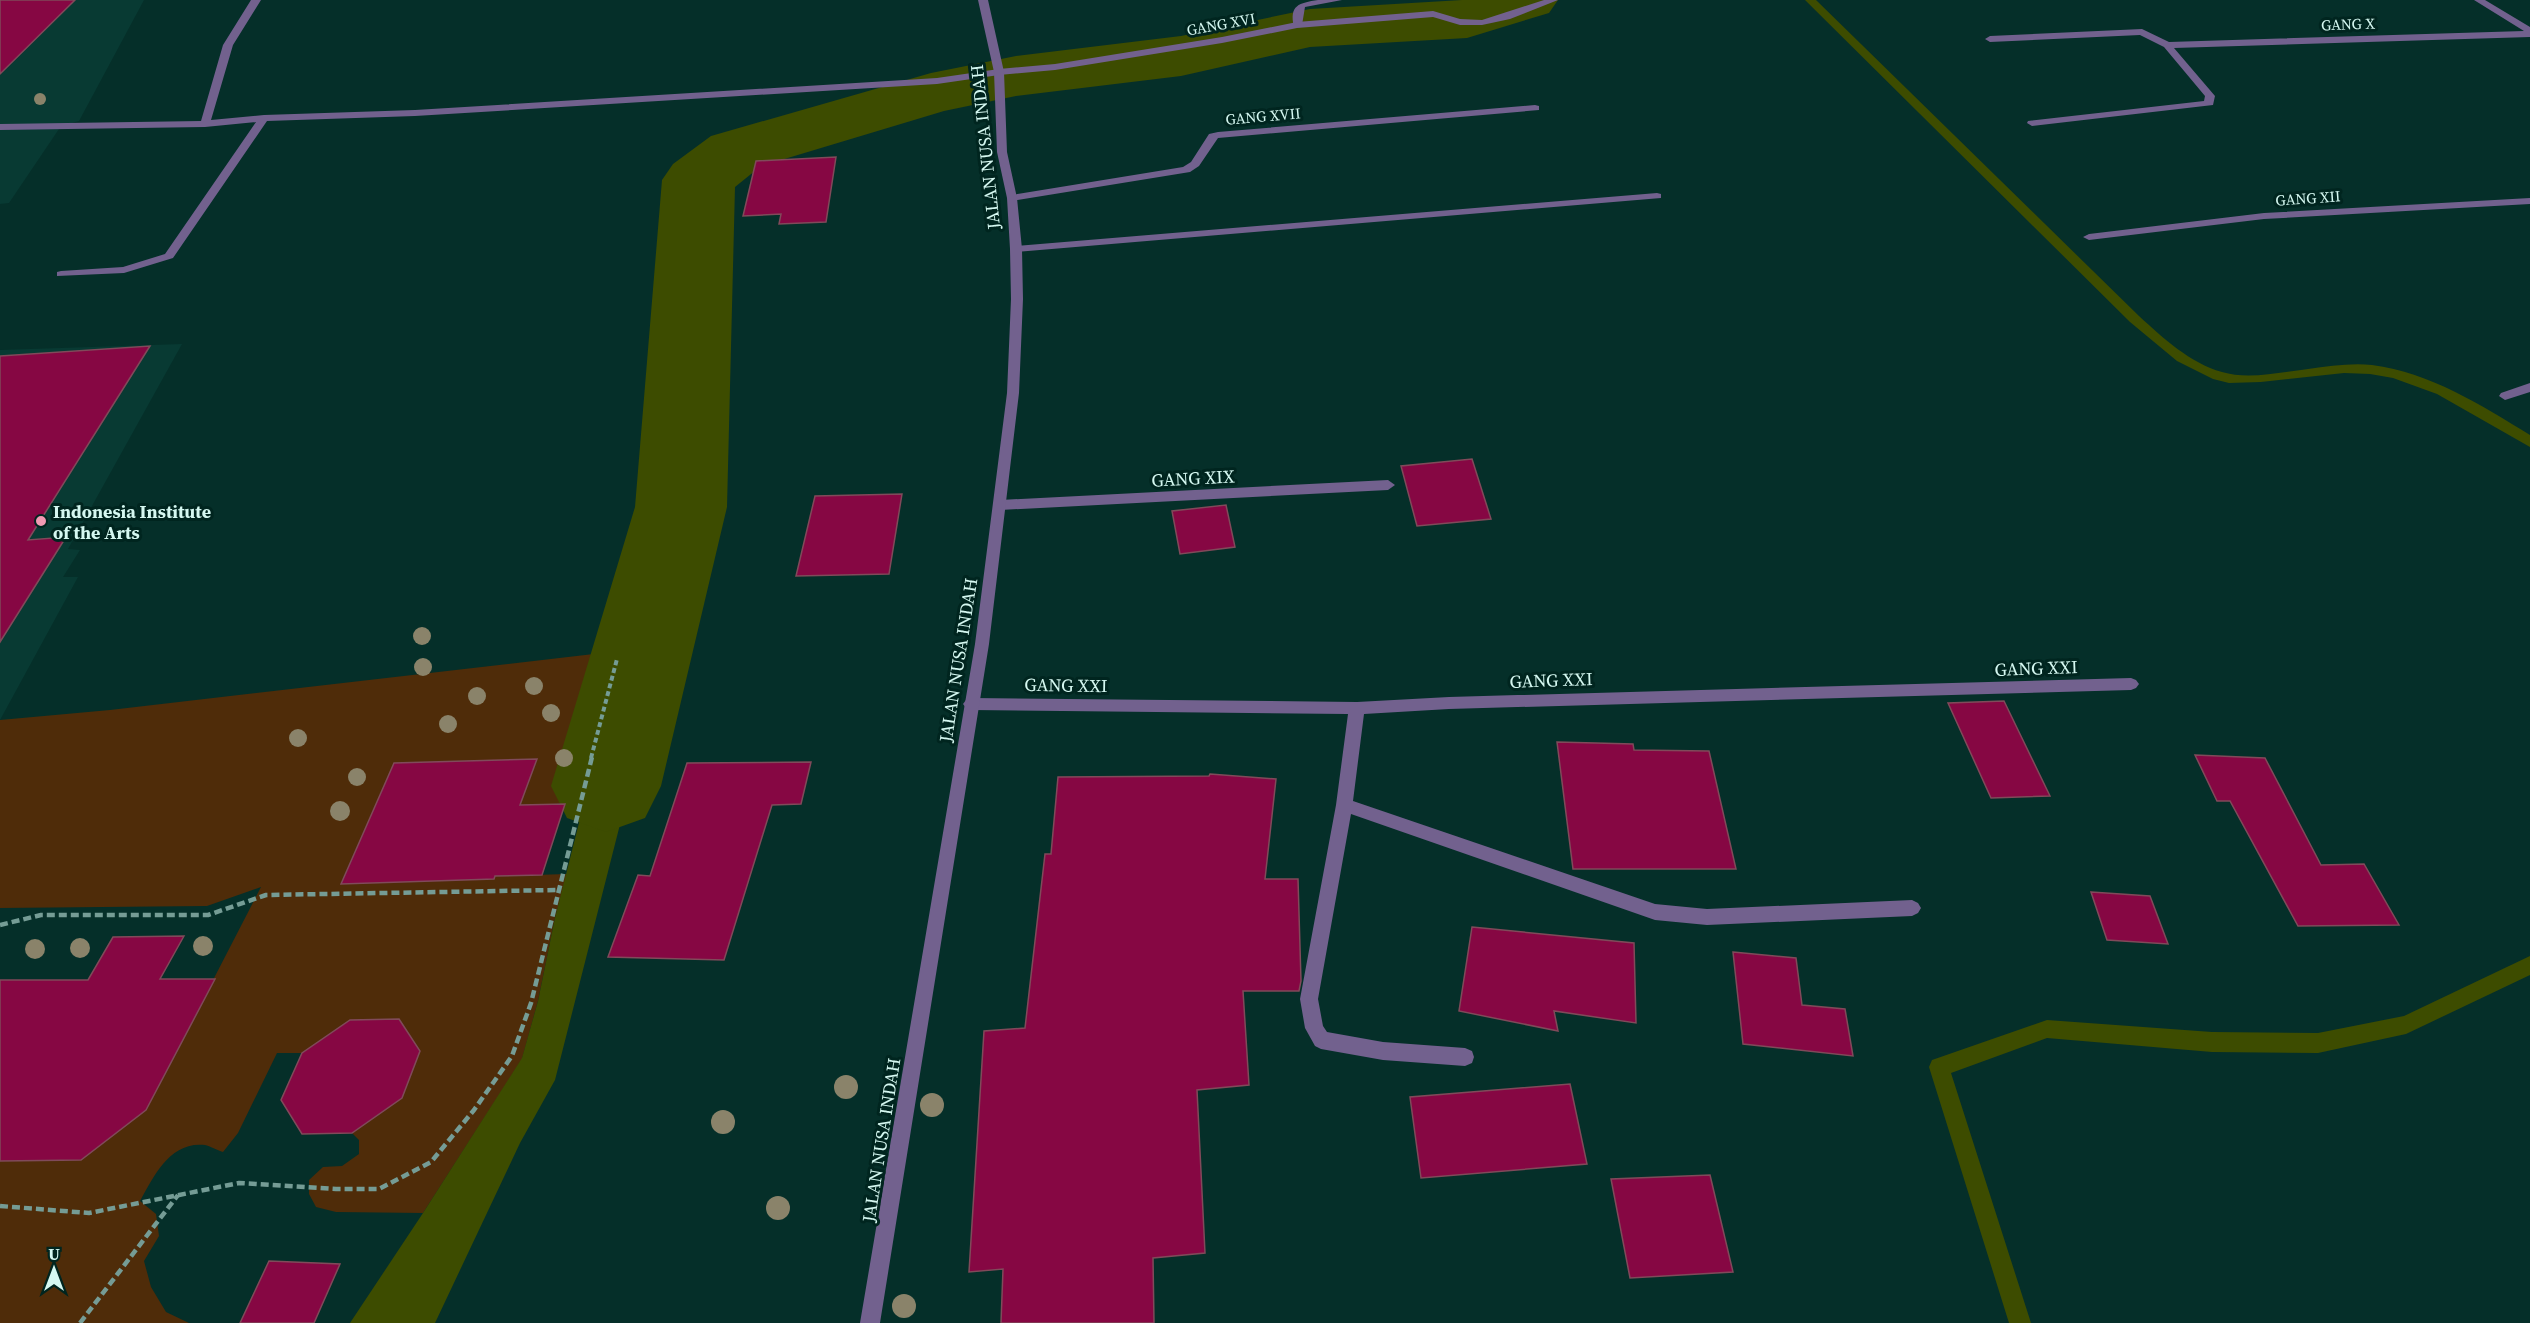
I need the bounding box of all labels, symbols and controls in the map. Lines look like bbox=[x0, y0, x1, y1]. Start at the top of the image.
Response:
street label: GANG XVI bbox=[1185, 8, 1257, 40]
street label: GANG X bbox=[2321, 13, 2376, 35]
street label: JALAN NUSA INDAH bbox=[964, 63, 1006, 232]
street label: GANG XVII bbox=[1225, 102, 1301, 130]
street label: GANG XII bbox=[2275, 185, 2341, 211]
street label: GANG XIX bbox=[1151, 463, 1236, 493]
place label: Indonesia Institute of the Arts bbox=[53, 499, 211, 545]
marker: Indonesia Institute of the Arts bbox=[34, 514, 48, 528]
street label: JALAN NUSA INDAH bbox=[933, 576, 983, 745]
street label: GANG XXI bbox=[1994, 654, 2078, 682]
street label: GANG XXI bbox=[1509, 666, 1593, 694]
street label: GANG XXI bbox=[1024, 672, 1108, 698]
street label: JALAN NUSA INDAH bbox=[856, 1056, 906, 1225]
north arrow bbox=[24, 1239, 84, 1299]
text: U bbox=[48, 1243, 60, 1265]

